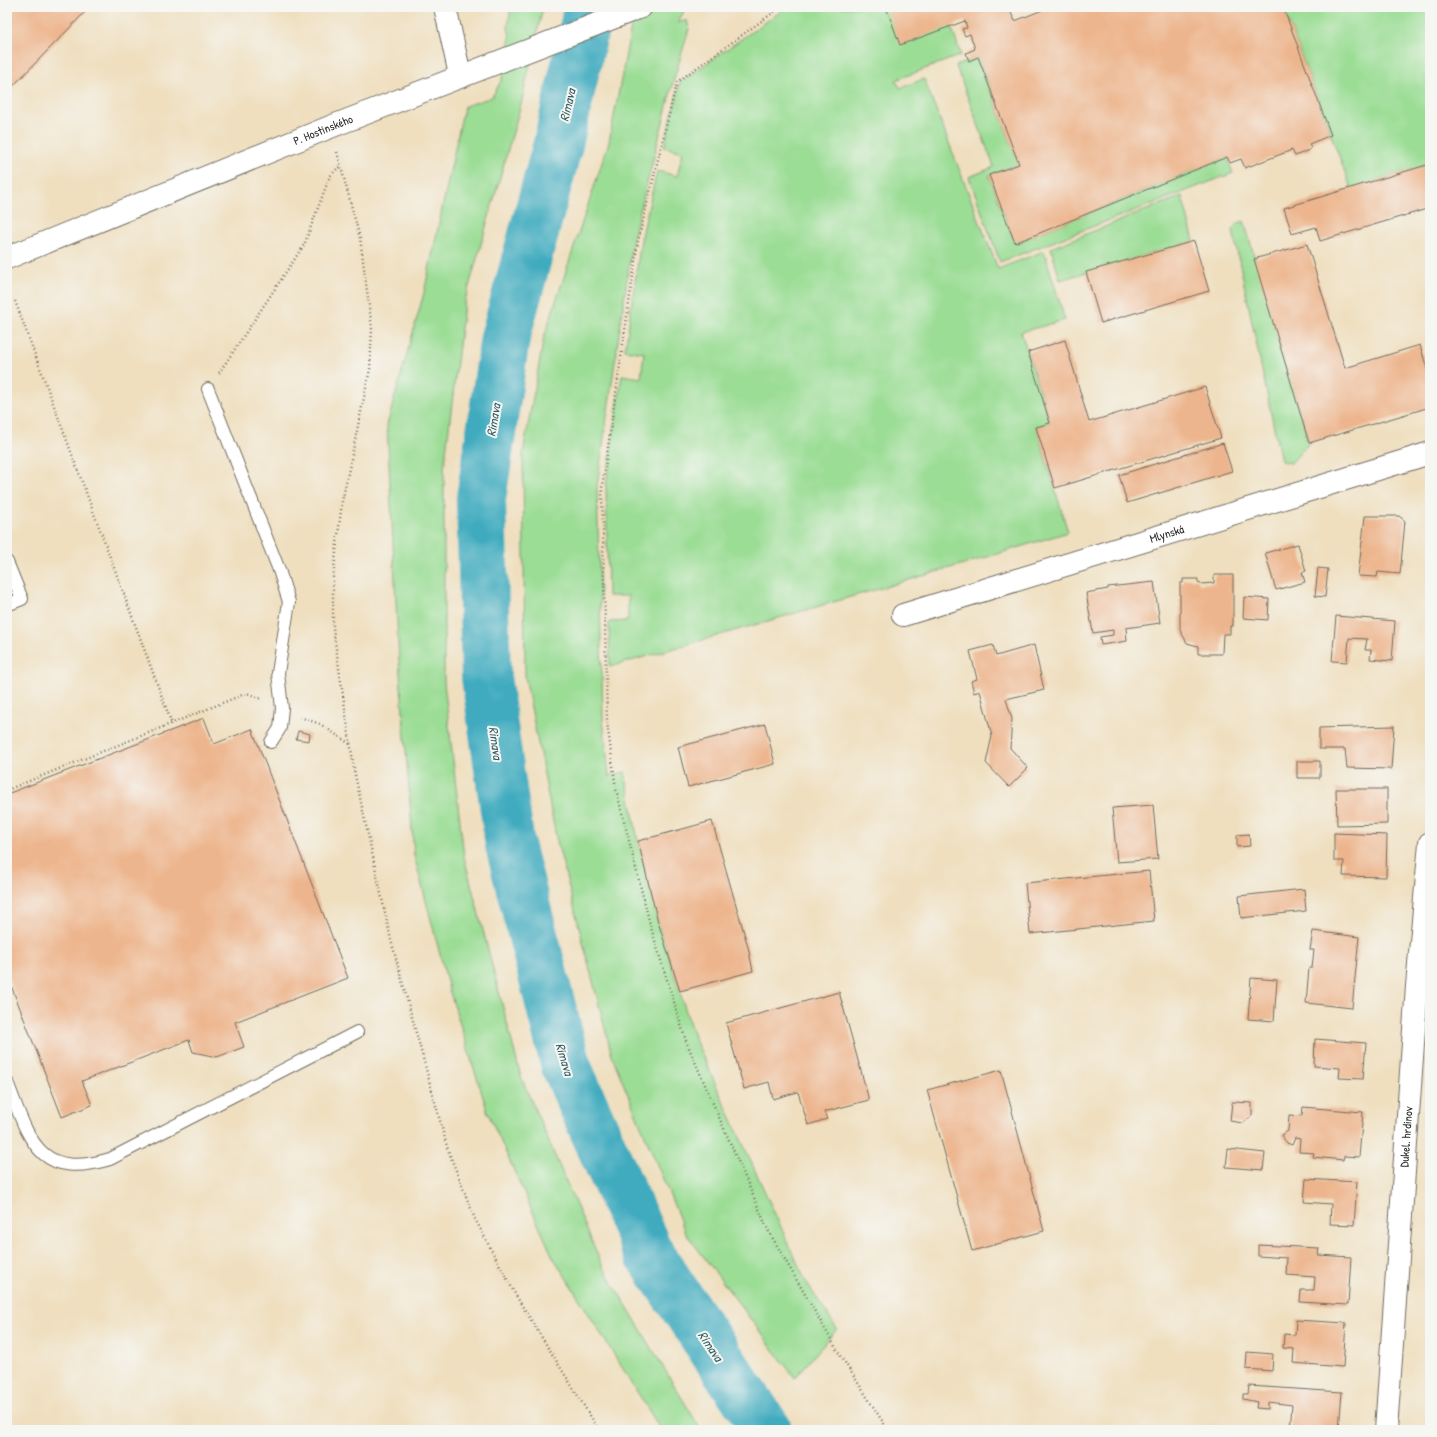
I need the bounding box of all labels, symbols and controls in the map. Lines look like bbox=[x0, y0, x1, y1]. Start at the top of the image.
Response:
water label: Rimava bbox=[555, 85, 580, 123]
street label: P. Hostinského bbox=[291, 110, 355, 149]
water label: Rimava bbox=[482, 400, 505, 438]
street label: Mlynská bbox=[1147, 520, 1186, 547]
water label: Rimava bbox=[485, 725, 507, 762]
water label: Rimava bbox=[552, 1041, 579, 1079]
street label: Dukel. hrdinov bbox=[1395, 1105, 1417, 1168]
water label: Rimava bbox=[694, 1327, 729, 1366]

